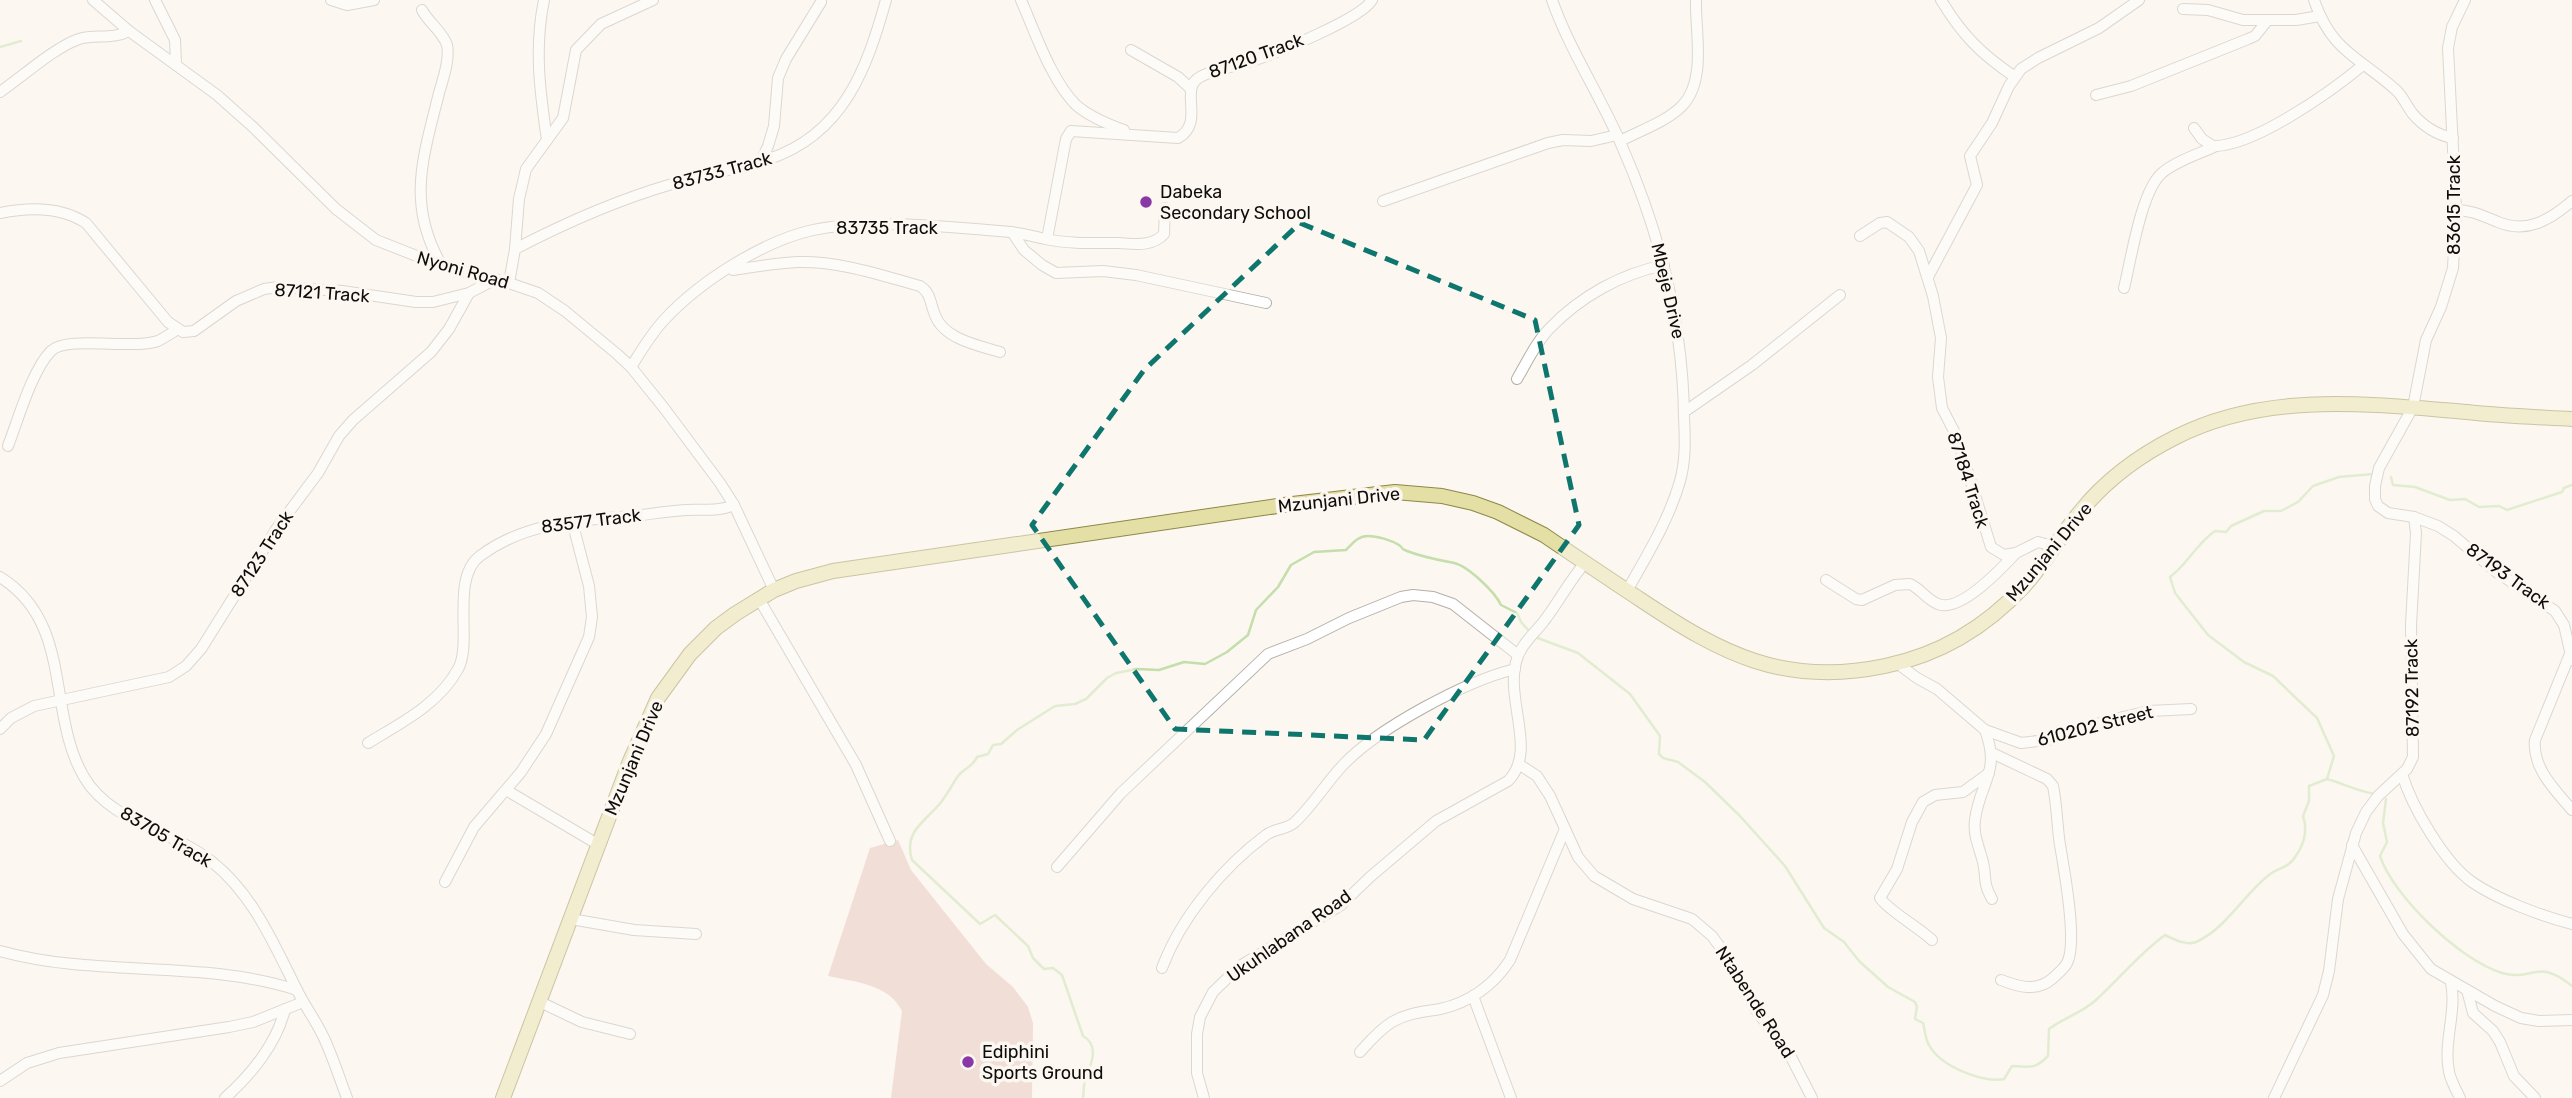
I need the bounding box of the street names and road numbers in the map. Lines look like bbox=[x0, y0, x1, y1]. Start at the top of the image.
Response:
street label: 87120 Track bbox=[1206, 28, 1307, 83]
street label: 83733 Track bbox=[670, 147, 775, 195]
street label: 83615 Track bbox=[2443, 154, 2465, 255]
street label: 83735 Track bbox=[836, 217, 939, 239]
street label: Mbeje Drive bbox=[1646, 241, 1690, 341]
street label: Nyoni Road bbox=[414, 246, 512, 294]
street label: 87121 Track bbox=[274, 279, 371, 307]
street label: 87184 Track bbox=[1942, 429, 1994, 532]
street label: Mzunjani Drive bbox=[1277, 483, 1401, 517]
street label: Mzunjani Drive bbox=[2001, 498, 2097, 606]
street label: 83577 Track bbox=[540, 504, 643, 538]
street label: 87123 Track bbox=[226, 506, 298, 601]
street label: 87193 Track bbox=[2462, 538, 2555, 614]
street label: 87192 Track bbox=[2400, 638, 2424, 737]
street label: Mzunjani Drive bbox=[600, 697, 668, 819]
street label: 610202 Street bbox=[2035, 701, 2155, 751]
street label: 83705 Track bbox=[116, 802, 216, 872]
street label: Ukuhlabana Road bbox=[1223, 885, 1355, 987]
street label: Ntabende Road bbox=[1711, 942, 1799, 1062]

